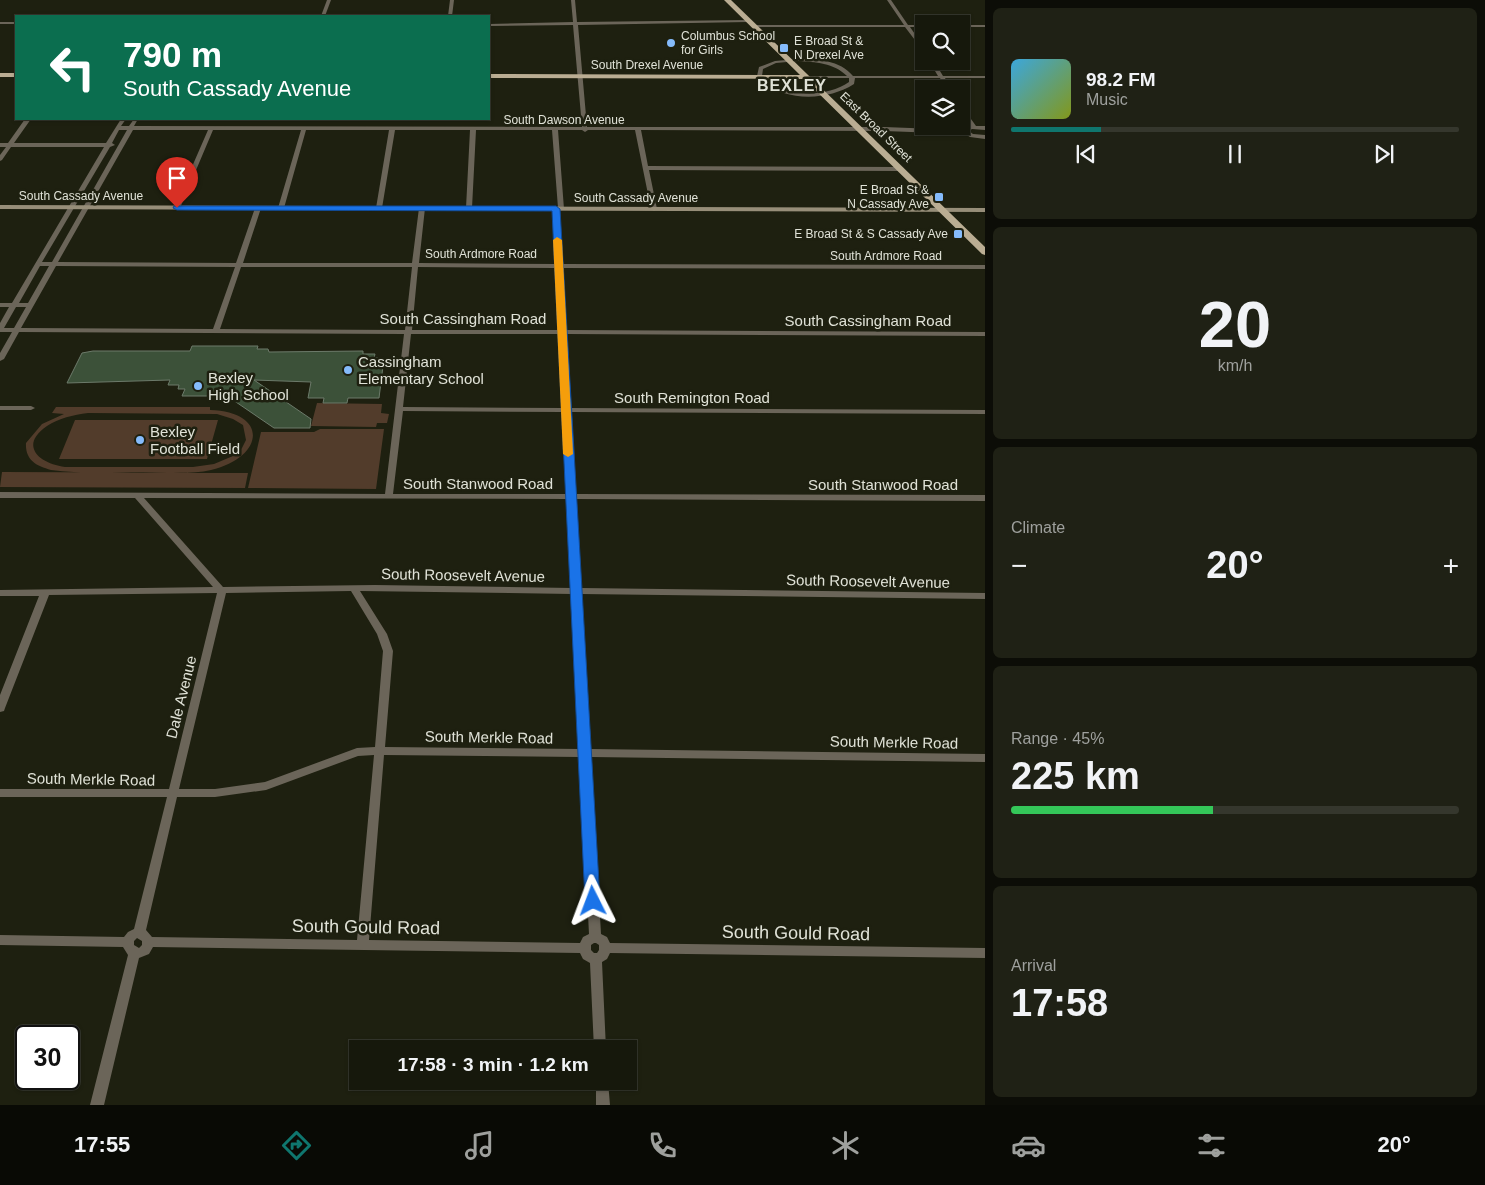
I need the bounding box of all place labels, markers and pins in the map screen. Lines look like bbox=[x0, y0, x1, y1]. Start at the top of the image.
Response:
place label: Columbus School for Girls bbox=[681, 29, 775, 57]
place label: E Broad St & N Drexel Ave bbox=[794, 34, 864, 62]
marker: Columbus School for Girls bbox=[665, 37, 677, 49]
marker: E Broad St & N Drexel Ave bbox=[778, 42, 790, 54]
pin bbox=[156, 157, 198, 208]
place label: E Broad St & N Cassady Ave bbox=[847, 183, 929, 211]
marker: E Broad St & N Cassady Ave bbox=[933, 191, 945, 203]
place label: E Broad St & S Cassady Ave bbox=[794, 227, 948, 241]
marker: E Broad St & S Cassady Ave bbox=[952, 228, 964, 240]
place label: Cassingham Elementary School bbox=[358, 353, 484, 387]
marker: Cassingham Elementary School bbox=[342, 364, 354, 376]
place label: Bexley High School bbox=[208, 369, 289, 403]
marker: Bexley High School bbox=[192, 380, 204, 392]
place label: Bexley Football Field bbox=[150, 423, 240, 457]
marker: Bexley Football Field bbox=[134, 434, 146, 446]

